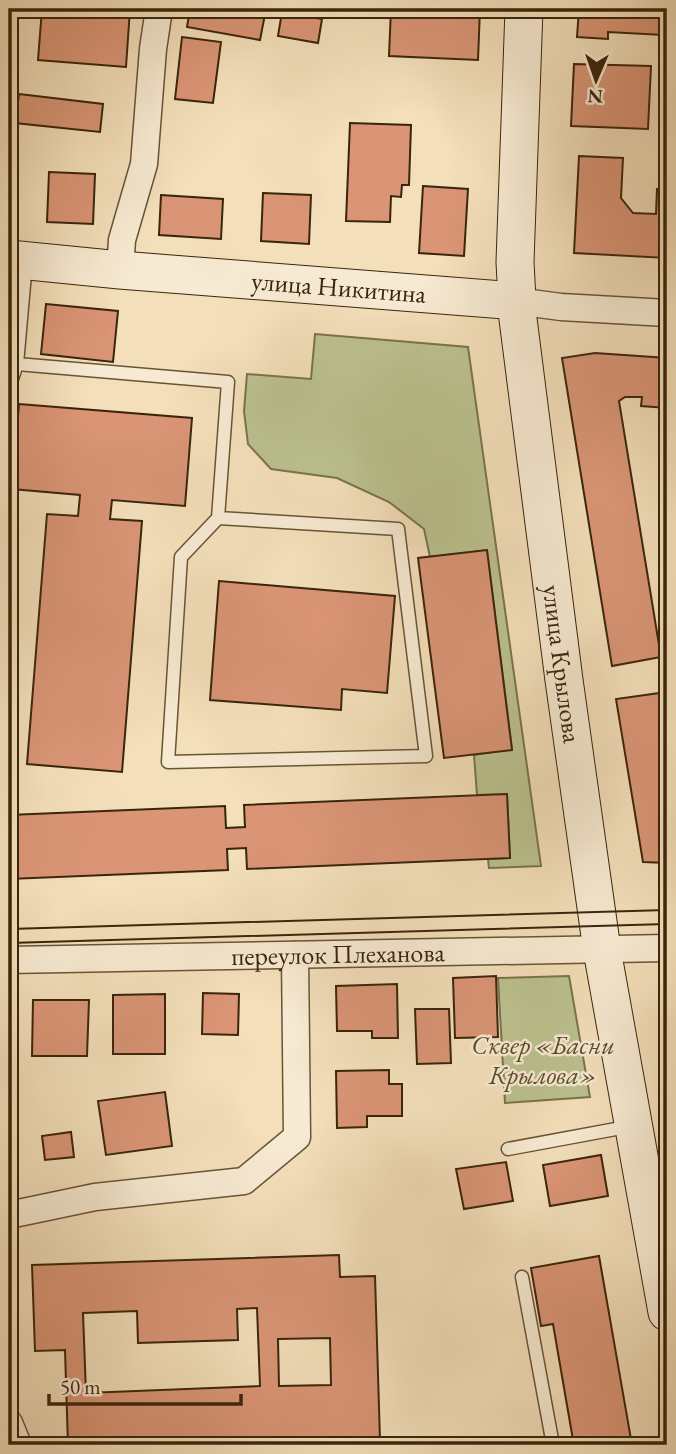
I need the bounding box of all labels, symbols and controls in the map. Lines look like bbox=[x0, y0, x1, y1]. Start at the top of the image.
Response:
north arrow bbox=[560, 46, 630, 116]
text: N bbox=[587, 84, 604, 109]
street label: улица Никитина bbox=[250, 263, 428, 311]
street label: улица Крылова bbox=[535, 583, 590, 746]
street label: переулок Плеханова bbox=[231, 935, 446, 973]
park label: Сквер «Басни Крылова» bbox=[471, 1028, 615, 1092]
scale bar bbox=[49, 1363, 242, 1407]
text: 50 m bbox=[60, 1373, 101, 1400]

